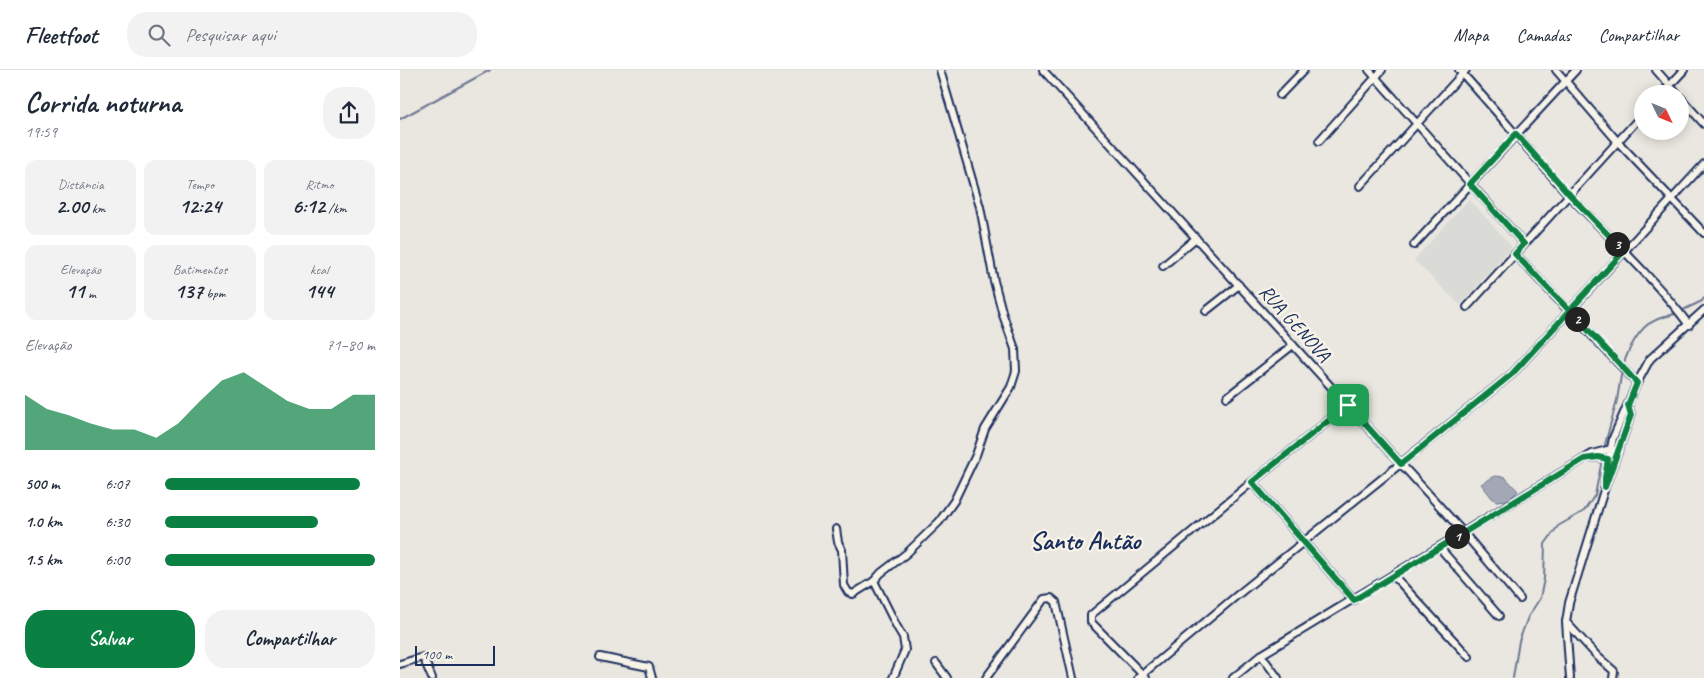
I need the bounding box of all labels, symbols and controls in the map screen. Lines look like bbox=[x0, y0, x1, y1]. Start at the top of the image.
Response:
search box bbox=[127, 12, 477, 57]
text: Fleetfoot bbox=[25, 20, 97, 50]
icon: search bbox=[145, 21, 173, 49]
text: Pesquisar aqui bbox=[185, 23, 276, 47]
text: Mapa bbox=[1454, 24, 1488, 46]
text: Camadas bbox=[1516, 24, 1571, 46]
text: Compartilhar bbox=[1599, 24, 1679, 46]
text: Corrida noturna bbox=[25, 85, 181, 120]
north arrow bbox=[1634, 85, 1689, 140]
map controls bbox=[1634, 85, 1689, 140]
button: share bbox=[323, 87, 375, 139]
text: 19:59 bbox=[25, 122, 57, 142]
text: Distância bbox=[58, 176, 104, 193]
text: Tempo bbox=[186, 176, 214, 193]
text: Ritmo bbox=[305, 176, 333, 193]
text: 2.00 bbox=[56, 193, 88, 219]
text: 12:24 bbox=[179, 193, 221, 219]
text: 6:12 bbox=[292, 193, 325, 219]
text: km bbox=[88, 200, 105, 217]
text: /km bbox=[325, 200, 347, 217]
pin: 3 bbox=[1604, 232, 1630, 256]
text: 3 bbox=[1614, 236, 1621, 253]
text: Elevação bbox=[60, 261, 101, 278]
text: Batimentos bbox=[173, 261, 227, 278]
text: kcal bbox=[310, 261, 329, 278]
text: 11 bbox=[66, 278, 85, 304]
text: 137 bbox=[175, 278, 203, 304]
text: 144 bbox=[305, 278, 334, 304]
street label: RUA GENOVA bbox=[1254, 279, 1337, 368]
text: m bbox=[85, 285, 96, 302]
text: bpm bbox=[203, 285, 225, 302]
pin: 2 bbox=[1564, 306, 1590, 332]
text: 2 bbox=[1574, 311, 1581, 328]
text: Elevação bbox=[25, 335, 71, 355]
text: 71–80 m bbox=[326, 335, 375, 355]
pin bbox=[1327, 384, 1369, 426]
icon: arrive bbox=[1334, 391, 1362, 419]
text: 500 m bbox=[25, 474, 59, 494]
text: 6:07 bbox=[105, 474, 130, 494]
text: 1.0 km bbox=[25, 512, 62, 532]
text: 6:30 bbox=[105, 512, 130, 532]
pin: 1 bbox=[1444, 524, 1470, 548]
district label: Santo Antão bbox=[1030, 525, 1142, 557]
text: 1 bbox=[1454, 528, 1461, 545]
text: 1.5 km bbox=[25, 550, 62, 570]
text: 6:00 bbox=[105, 550, 130, 570]
button: Salvar bbox=[25, 610, 195, 668]
button: Compartilhar bbox=[205, 610, 375, 668]
scale bar bbox=[415, 643, 495, 666]
text: 100 m bbox=[422, 646, 452, 663]

